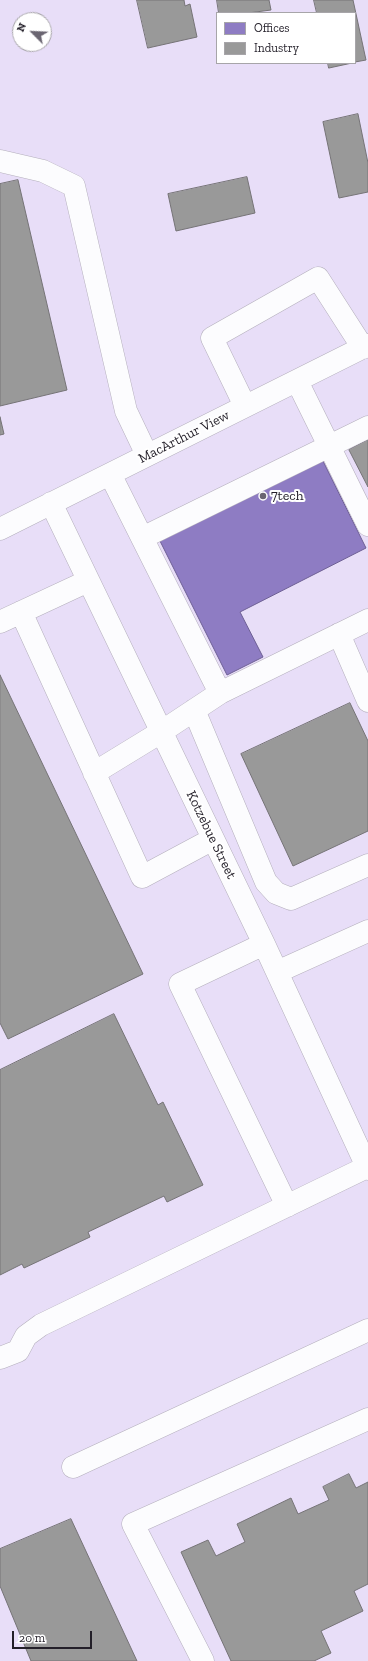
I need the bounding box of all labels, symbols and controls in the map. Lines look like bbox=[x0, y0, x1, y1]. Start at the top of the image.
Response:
north arrow bbox=[12, 12, 52, 52]
legend bbox=[216, 12, 356, 64]
text: N bbox=[14, 21, 29, 34]
text: Offices bbox=[254, 21, 290, 35]
text: Industry bbox=[254, 41, 299, 55]
street label: MacArthur View bbox=[136, 407, 232, 467]
place label: 7tech bbox=[271, 488, 304, 504]
marker: 7tech bbox=[258, 491, 268, 501]
street label: Kotzebue Street bbox=[182, 788, 240, 882]
scale bar bbox=[14, 1623, 94, 1649]
text: 20 m bbox=[19, 1631, 45, 1645]

